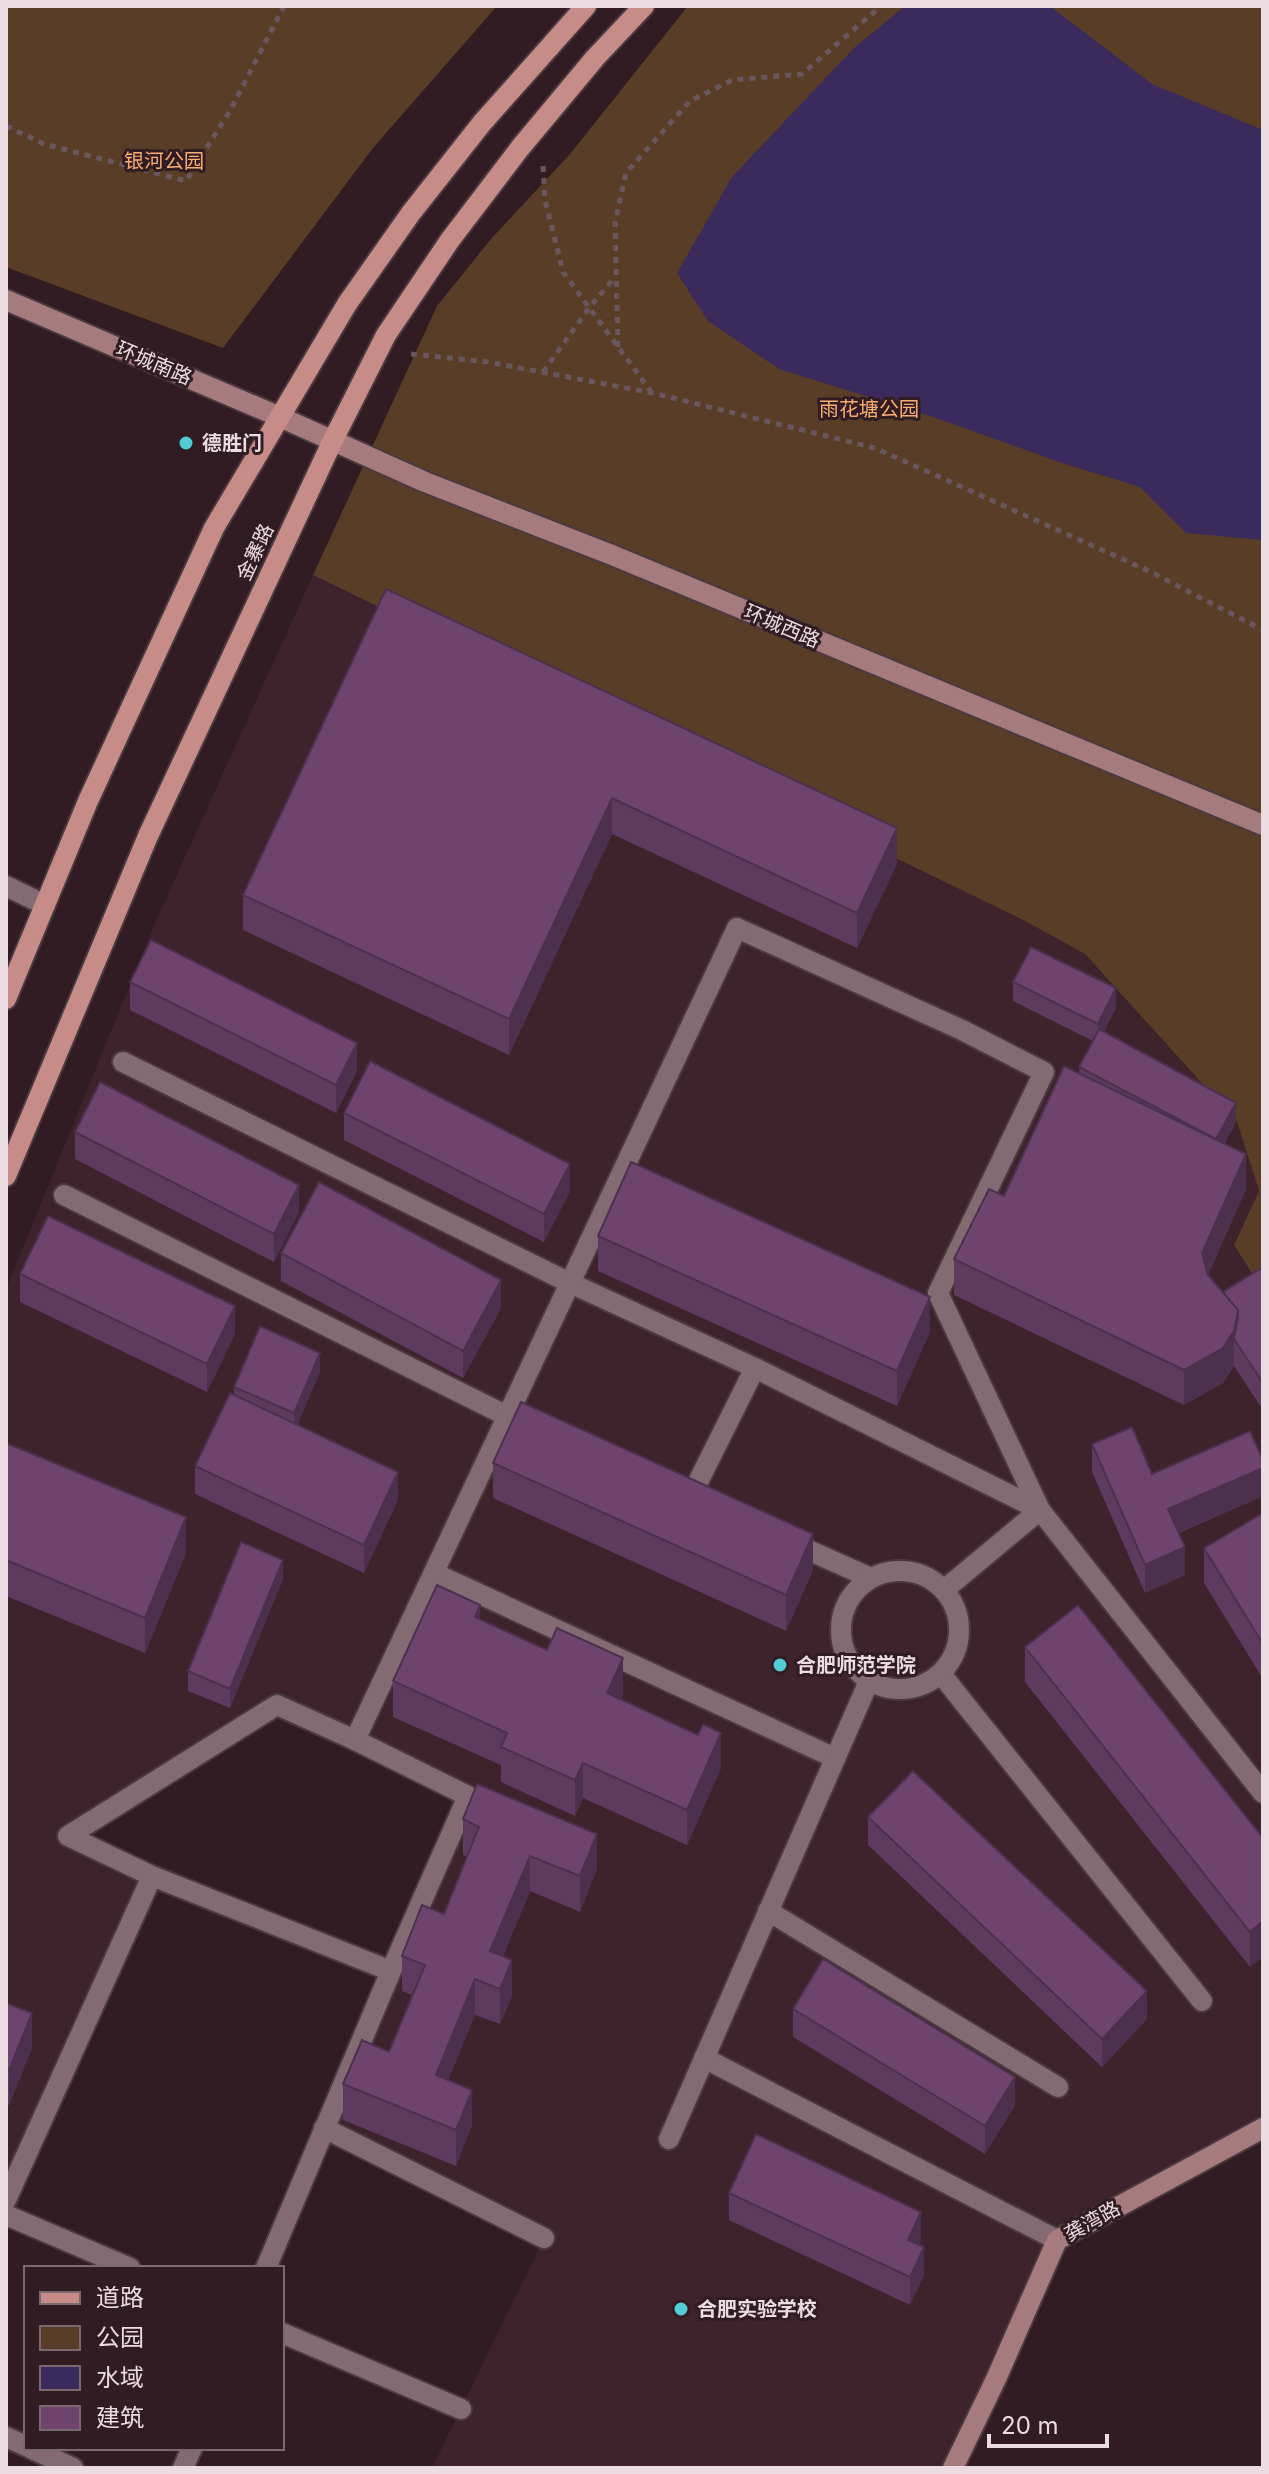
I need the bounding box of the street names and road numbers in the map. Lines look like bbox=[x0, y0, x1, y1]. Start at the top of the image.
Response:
street label: 环城南路 bbox=[112, 336, 196, 390]
street label: 金寨路 bbox=[231, 520, 279, 584]
street label: 环城西路 bbox=[740, 599, 824, 653]
street label: 龚湾路 bbox=[1060, 2196, 1124, 2246]

